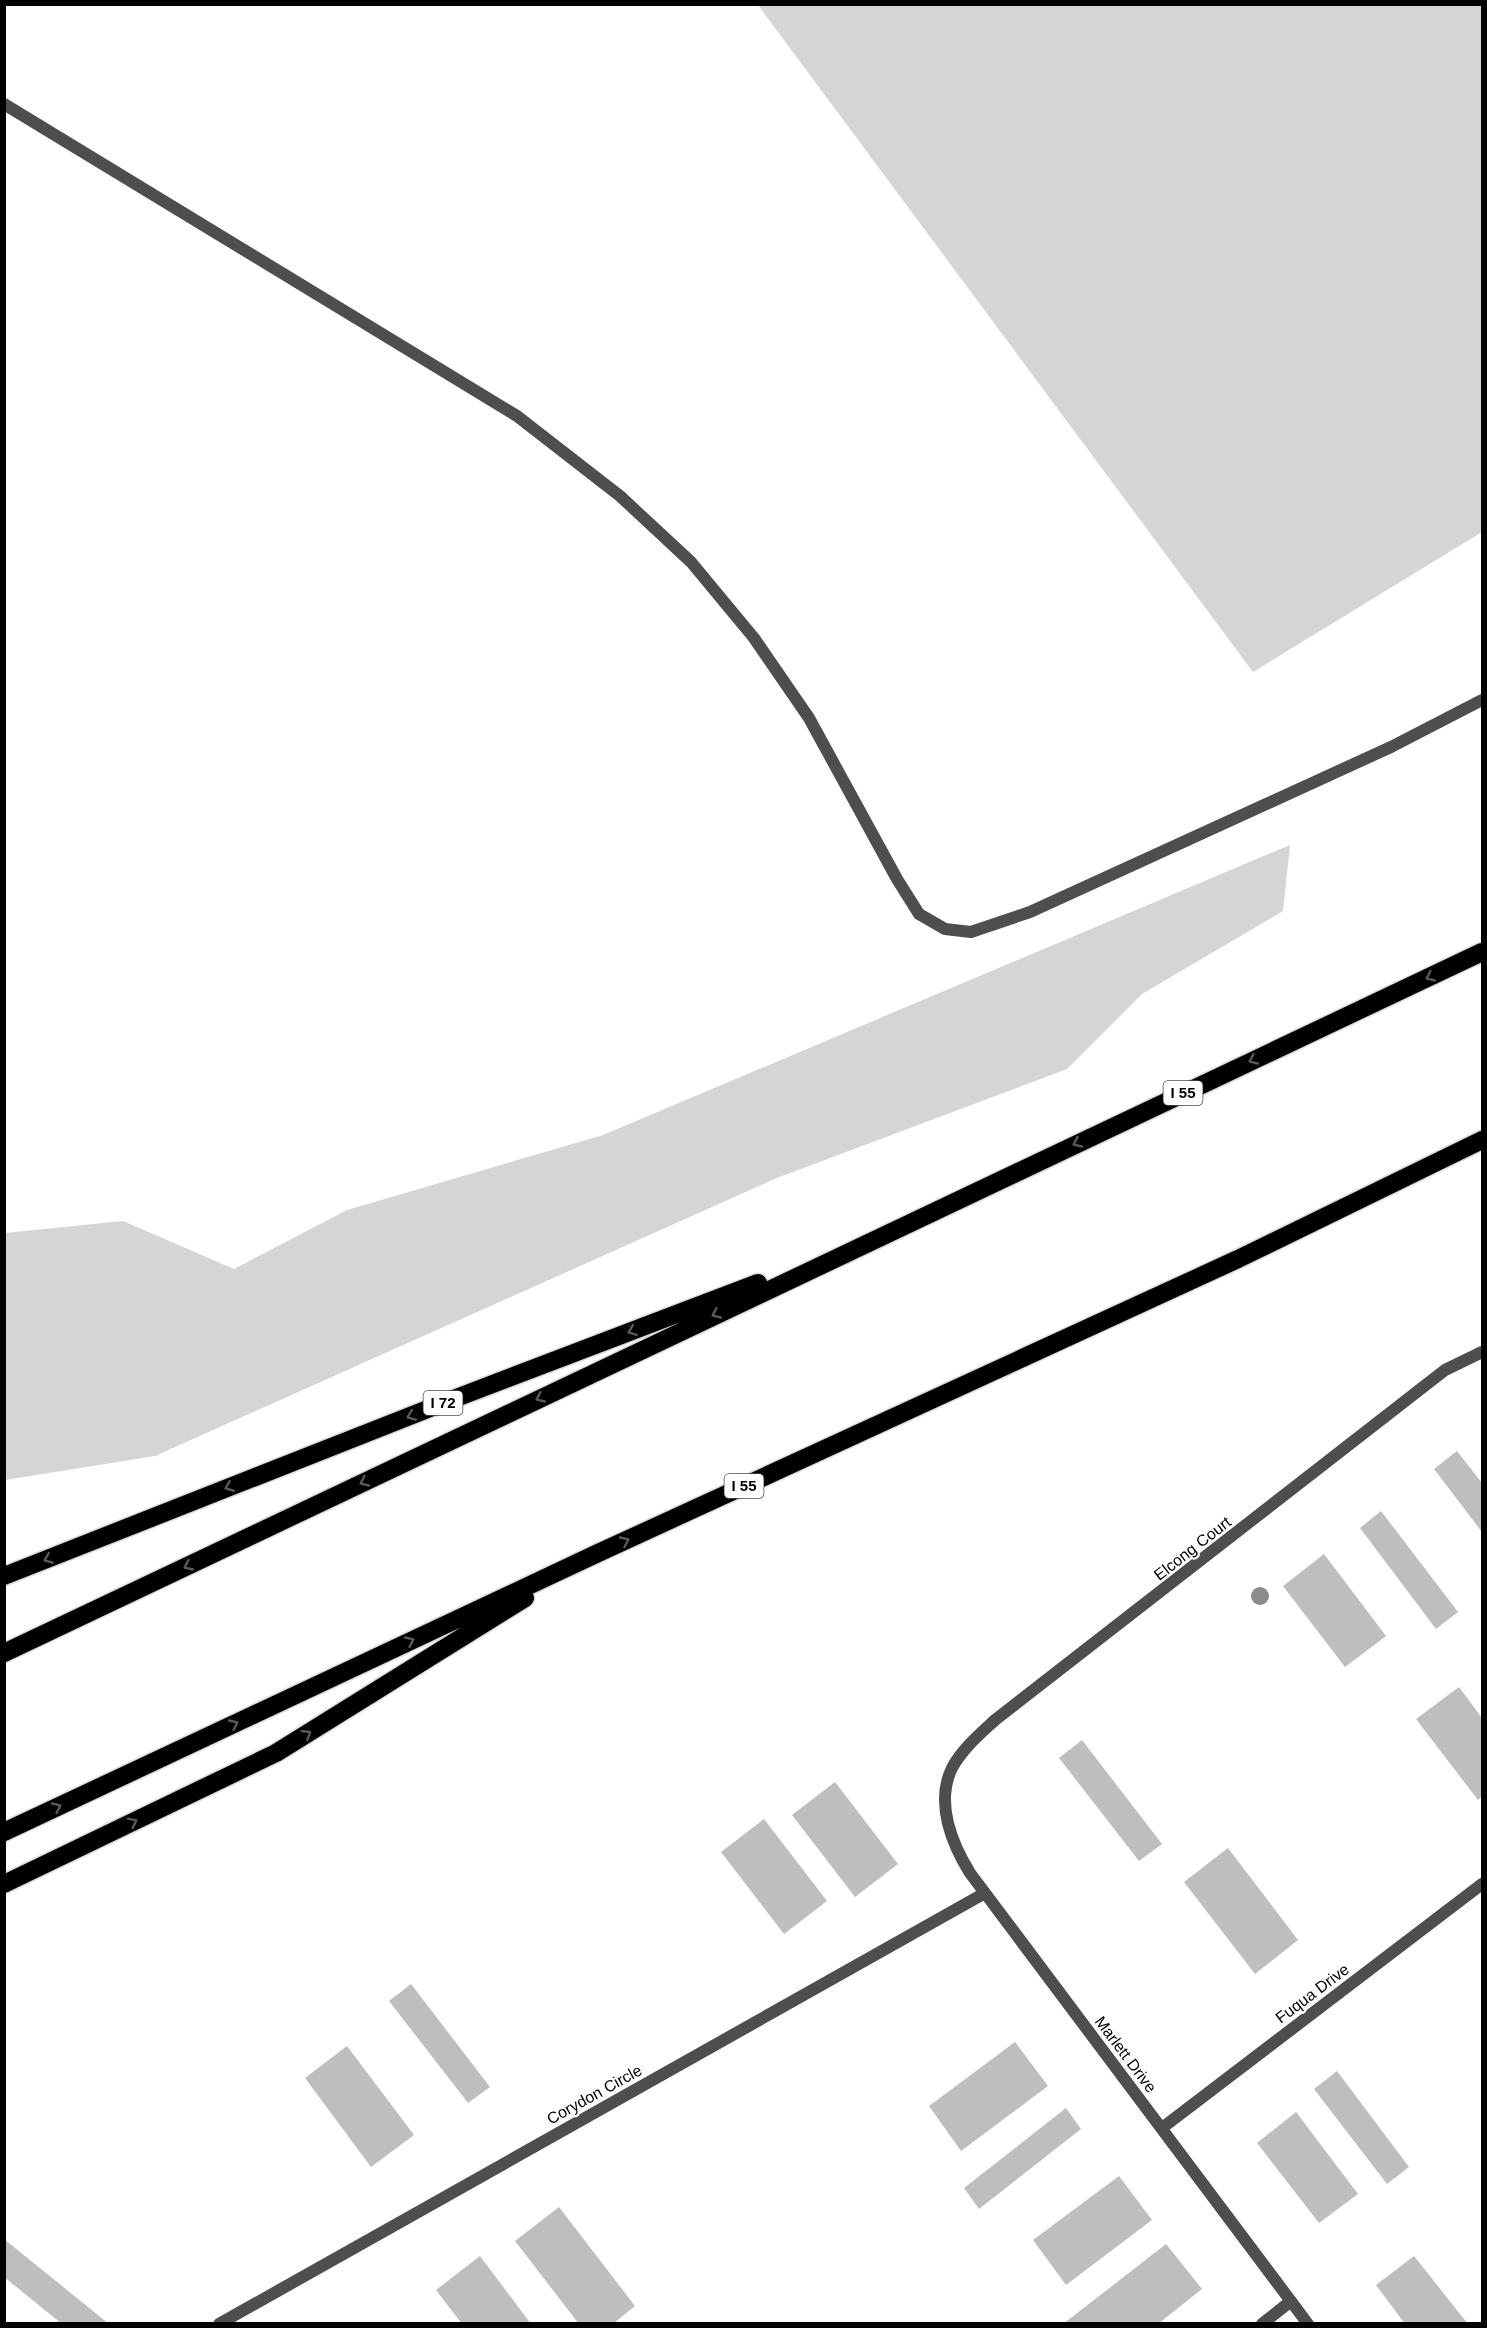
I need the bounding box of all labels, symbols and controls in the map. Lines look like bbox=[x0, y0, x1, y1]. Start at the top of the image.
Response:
one-way arrow bbox=[1425, 969, 1436, 981]
one-way arrow bbox=[1249, 1053, 1260, 1065]
road number: I 55 bbox=[1164, 1081, 1202, 1105]
one-way arrow bbox=[1072, 1136, 1083, 1148]
one-way arrow bbox=[712, 1307, 723, 1319]
one-way arrow bbox=[627, 1323, 638, 1336]
road number: I 72 bbox=[424, 1391, 462, 1415]
one-way arrow bbox=[536, 1391, 547, 1402]
one-way arrow bbox=[406, 1408, 417, 1421]
one-way arrow bbox=[360, 1474, 371, 1486]
road number: I 55 bbox=[724, 1474, 764, 1498]
one-way arrow bbox=[225, 1480, 236, 1492]
street label: Elcong Court bbox=[1151, 1513, 1234, 1584]
one-way arrow bbox=[619, 1536, 630, 1548]
one-way arrow bbox=[43, 1552, 54, 1564]
one-way arrow bbox=[184, 1558, 195, 1570]
one-way arrow bbox=[404, 1637, 415, 1649]
one-way arrow bbox=[227, 1720, 238, 1732]
one-way arrow bbox=[300, 1731, 311, 1742]
one-way arrow bbox=[51, 1803, 62, 1815]
one-way arrow bbox=[126, 1818, 137, 1830]
street label: Fuqua Drive bbox=[1272, 1960, 1352, 2026]
street label: Marlett Drive bbox=[1092, 2013, 1160, 2096]
street label: Corydon Circle bbox=[544, 2061, 645, 2128]

